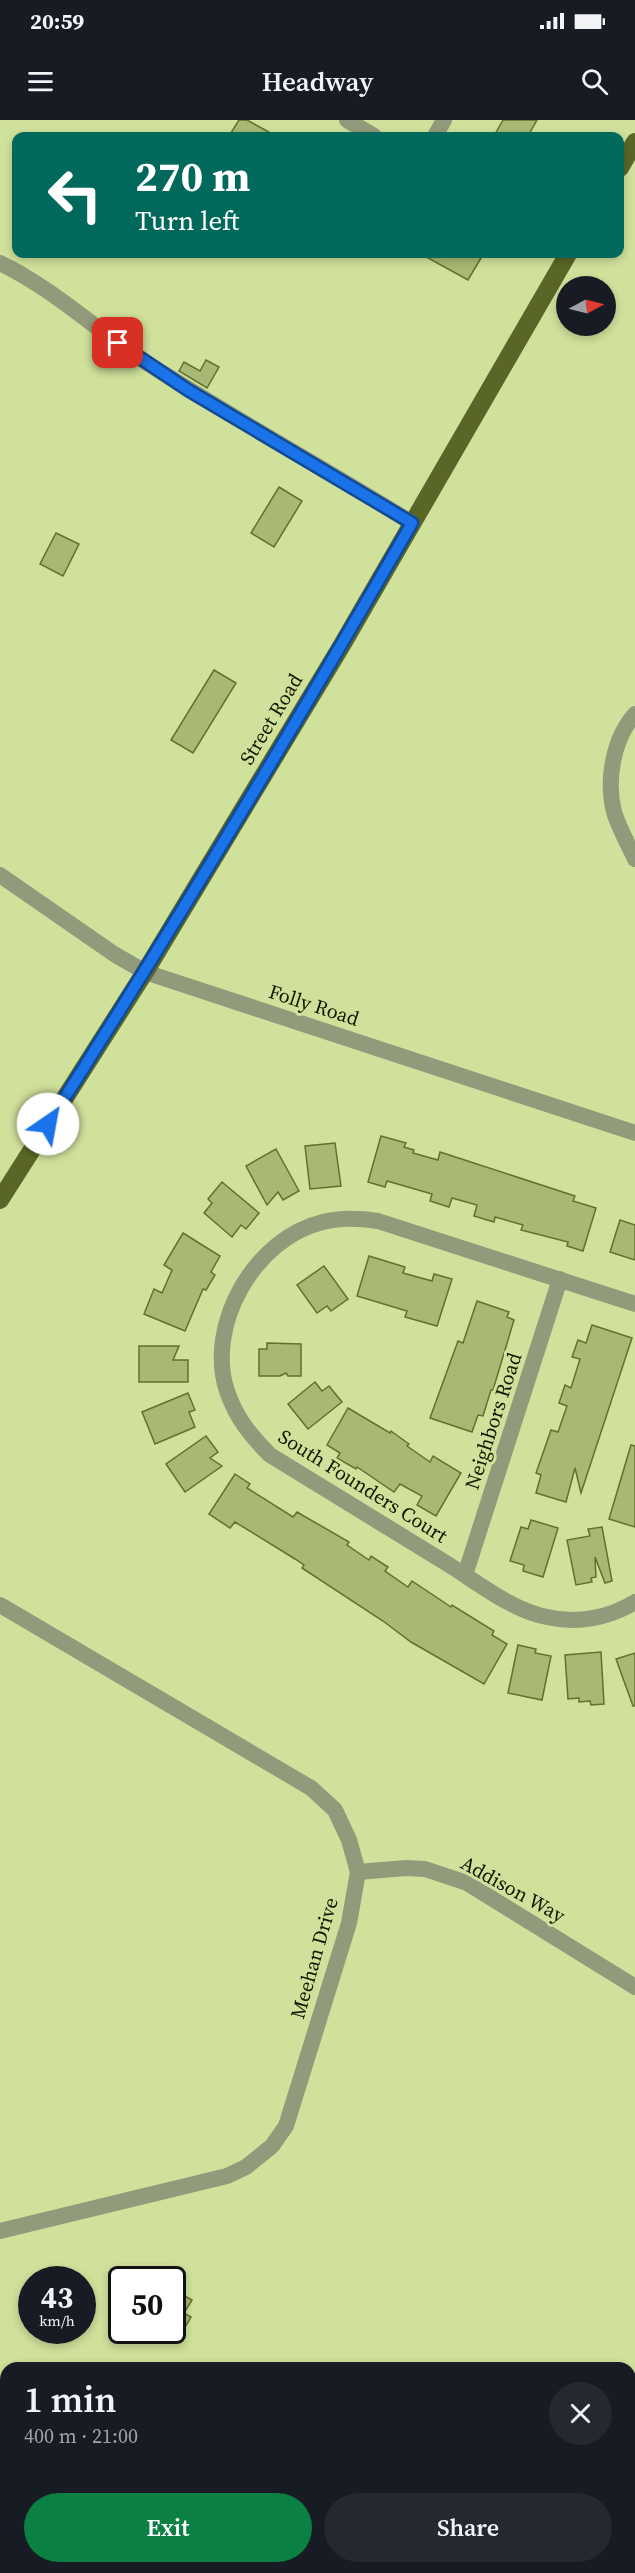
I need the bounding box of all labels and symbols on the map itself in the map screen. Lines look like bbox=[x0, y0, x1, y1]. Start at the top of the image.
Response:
north arrow bbox=[556, 276, 616, 336]
pin bbox=[92, 317, 143, 368]
street label: Street Road bbox=[233, 668, 310, 770]
street label: Folly Road bbox=[265, 977, 363, 1033]
position arrow bbox=[16, 1092, 80, 1156]
street label: Neighbors Road bbox=[458, 1348, 528, 1493]
street label: South Founders Court bbox=[273, 1423, 453, 1550]
street label: Addison Way bbox=[456, 1849, 571, 1930]
street label: Meehan Drive bbox=[283, 1894, 345, 2022]
speed limit sign: 50 bbox=[108, 2266, 186, 2344]

